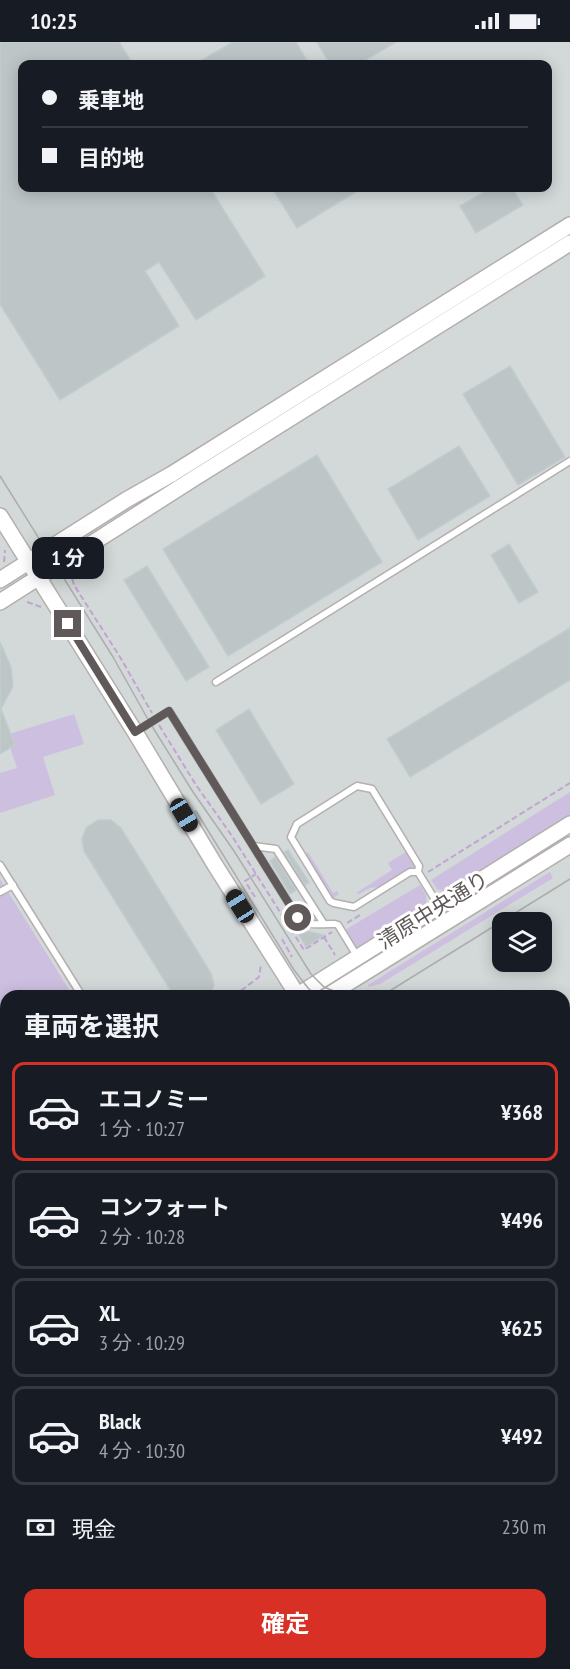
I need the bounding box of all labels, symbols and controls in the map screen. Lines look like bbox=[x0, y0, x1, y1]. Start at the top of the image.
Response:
text: 10:25 bbox=[30, 7, 78, 35]
text: 乗車地 bbox=[78, 86, 144, 114]
text: 目的地 bbox=[78, 144, 144, 172]
callout: 1 分 bbox=[32, 537, 104, 579]
text: 1 分 bbox=[51, 545, 85, 571]
route end bbox=[54, 610, 81, 637]
car bbox=[167, 795, 201, 835]
street label: 清原中央通り bbox=[372, 865, 494, 955]
car bbox=[223, 886, 257, 926]
route start bbox=[284, 904, 311, 931]
map controls bbox=[492, 912, 552, 972]
button: layers bbox=[492, 912, 552, 972]
text: 車両を選択 bbox=[24, 1009, 159, 1043]
icon: car bbox=[27, 1085, 81, 1139]
text: エコノミー bbox=[99, 1085, 209, 1113]
text: ¥368 bbox=[501, 1098, 543, 1126]
text: 1 分 · 10:27 bbox=[99, 1116, 185, 1142]
icon: car bbox=[27, 1193, 81, 1247]
text: コンフォート bbox=[99, 1193, 230, 1221]
text: ¥496 bbox=[501, 1206, 543, 1234]
text: 2 分 · 10:28 bbox=[99, 1224, 185, 1250]
text: XL bbox=[99, 1299, 120, 1327]
icon: car bbox=[27, 1301, 81, 1355]
text: ¥625 bbox=[501, 1314, 543, 1342]
text: 3 分 · 10:29 bbox=[99, 1330, 185, 1356]
text: Black bbox=[99, 1407, 141, 1435]
icon: car bbox=[27, 1409, 81, 1463]
text: ¥492 bbox=[501, 1422, 543, 1450]
text: 4 分 · 10:30 bbox=[99, 1438, 185, 1464]
icon: cash bbox=[24, 1511, 57, 1544]
text: 230 m bbox=[502, 1514, 546, 1540]
text: 現金 bbox=[72, 1515, 116, 1543]
button: 確定 bbox=[24, 1589, 546, 1658]

